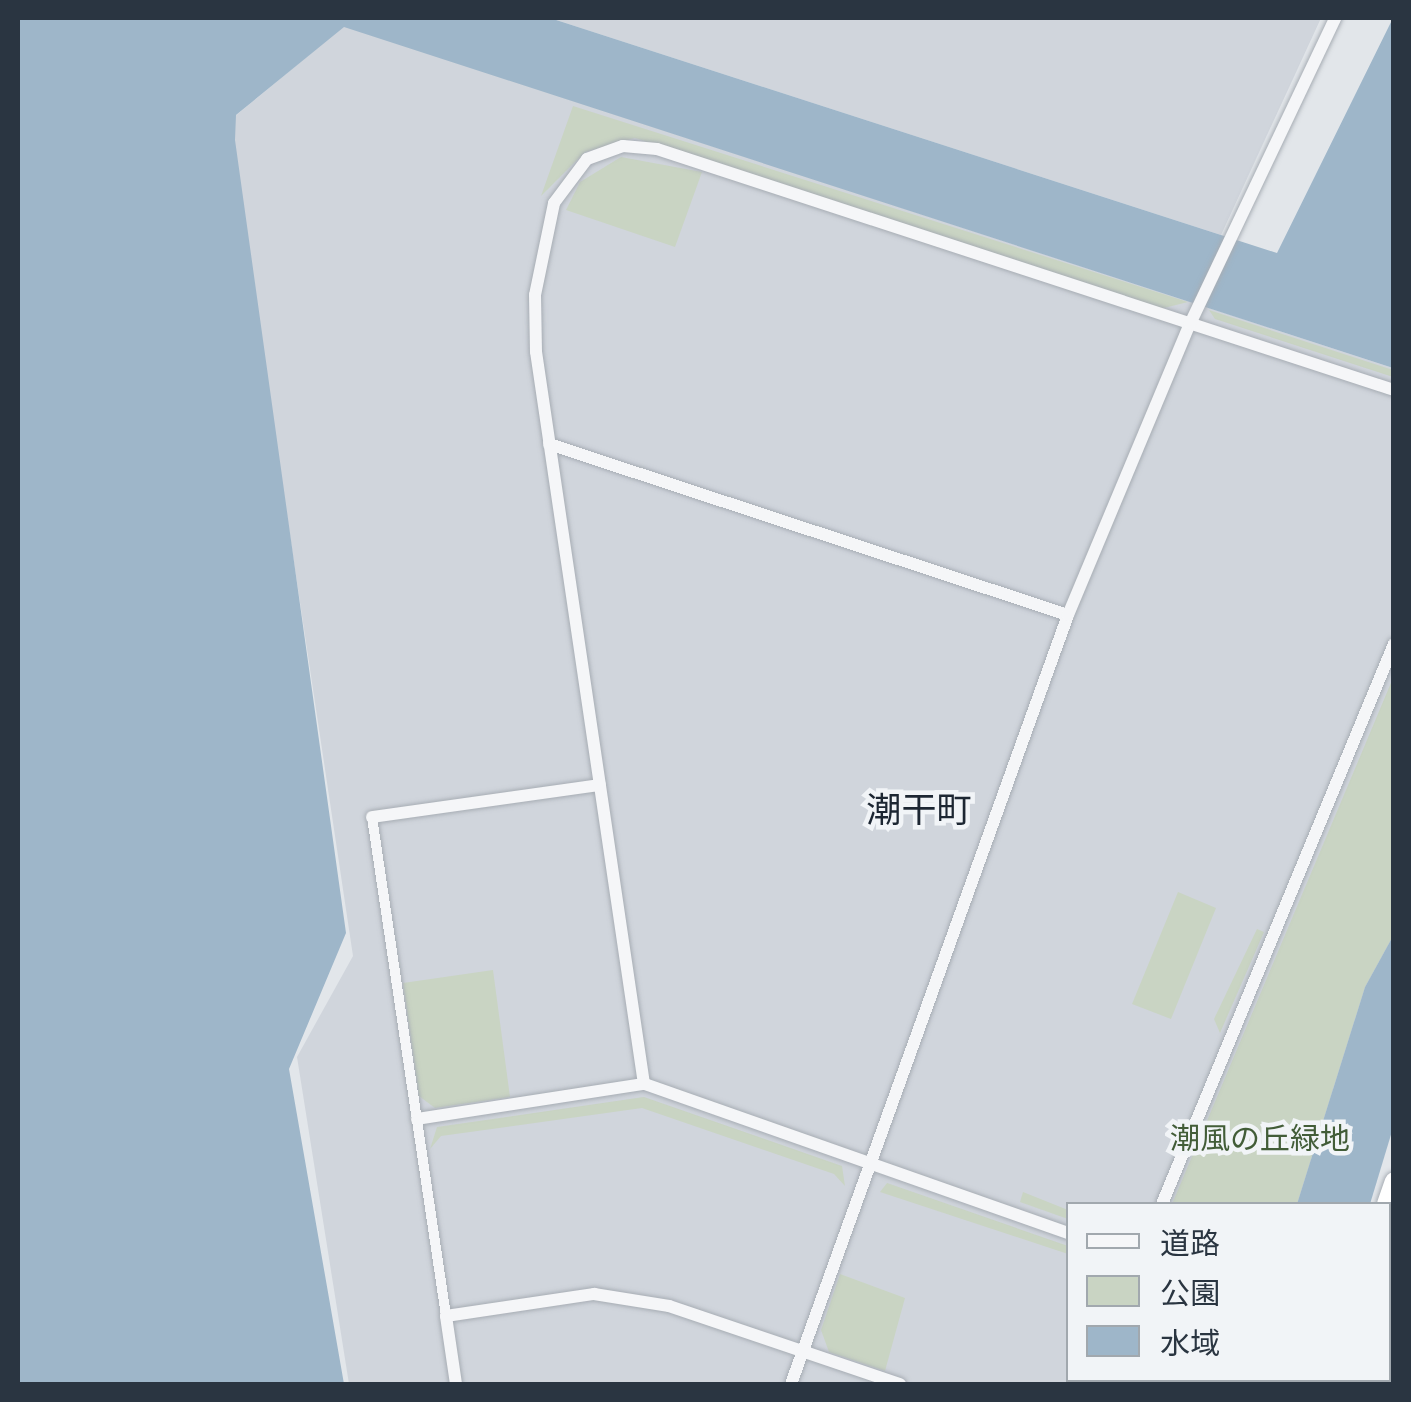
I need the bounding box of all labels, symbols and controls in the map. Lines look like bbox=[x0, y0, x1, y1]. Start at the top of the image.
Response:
district label: 潮干町 bbox=[867, 787, 971, 829]
park label: 潮風の丘緑地 bbox=[1170, 1119, 1350, 1155]
legend bbox=[1066, 1202, 1391, 1382]
text: 道路 bbox=[1160, 1223, 1220, 1260]
text: 公園 bbox=[1160, 1273, 1220, 1310]
text: 水域 bbox=[1160, 1323, 1220, 1360]

